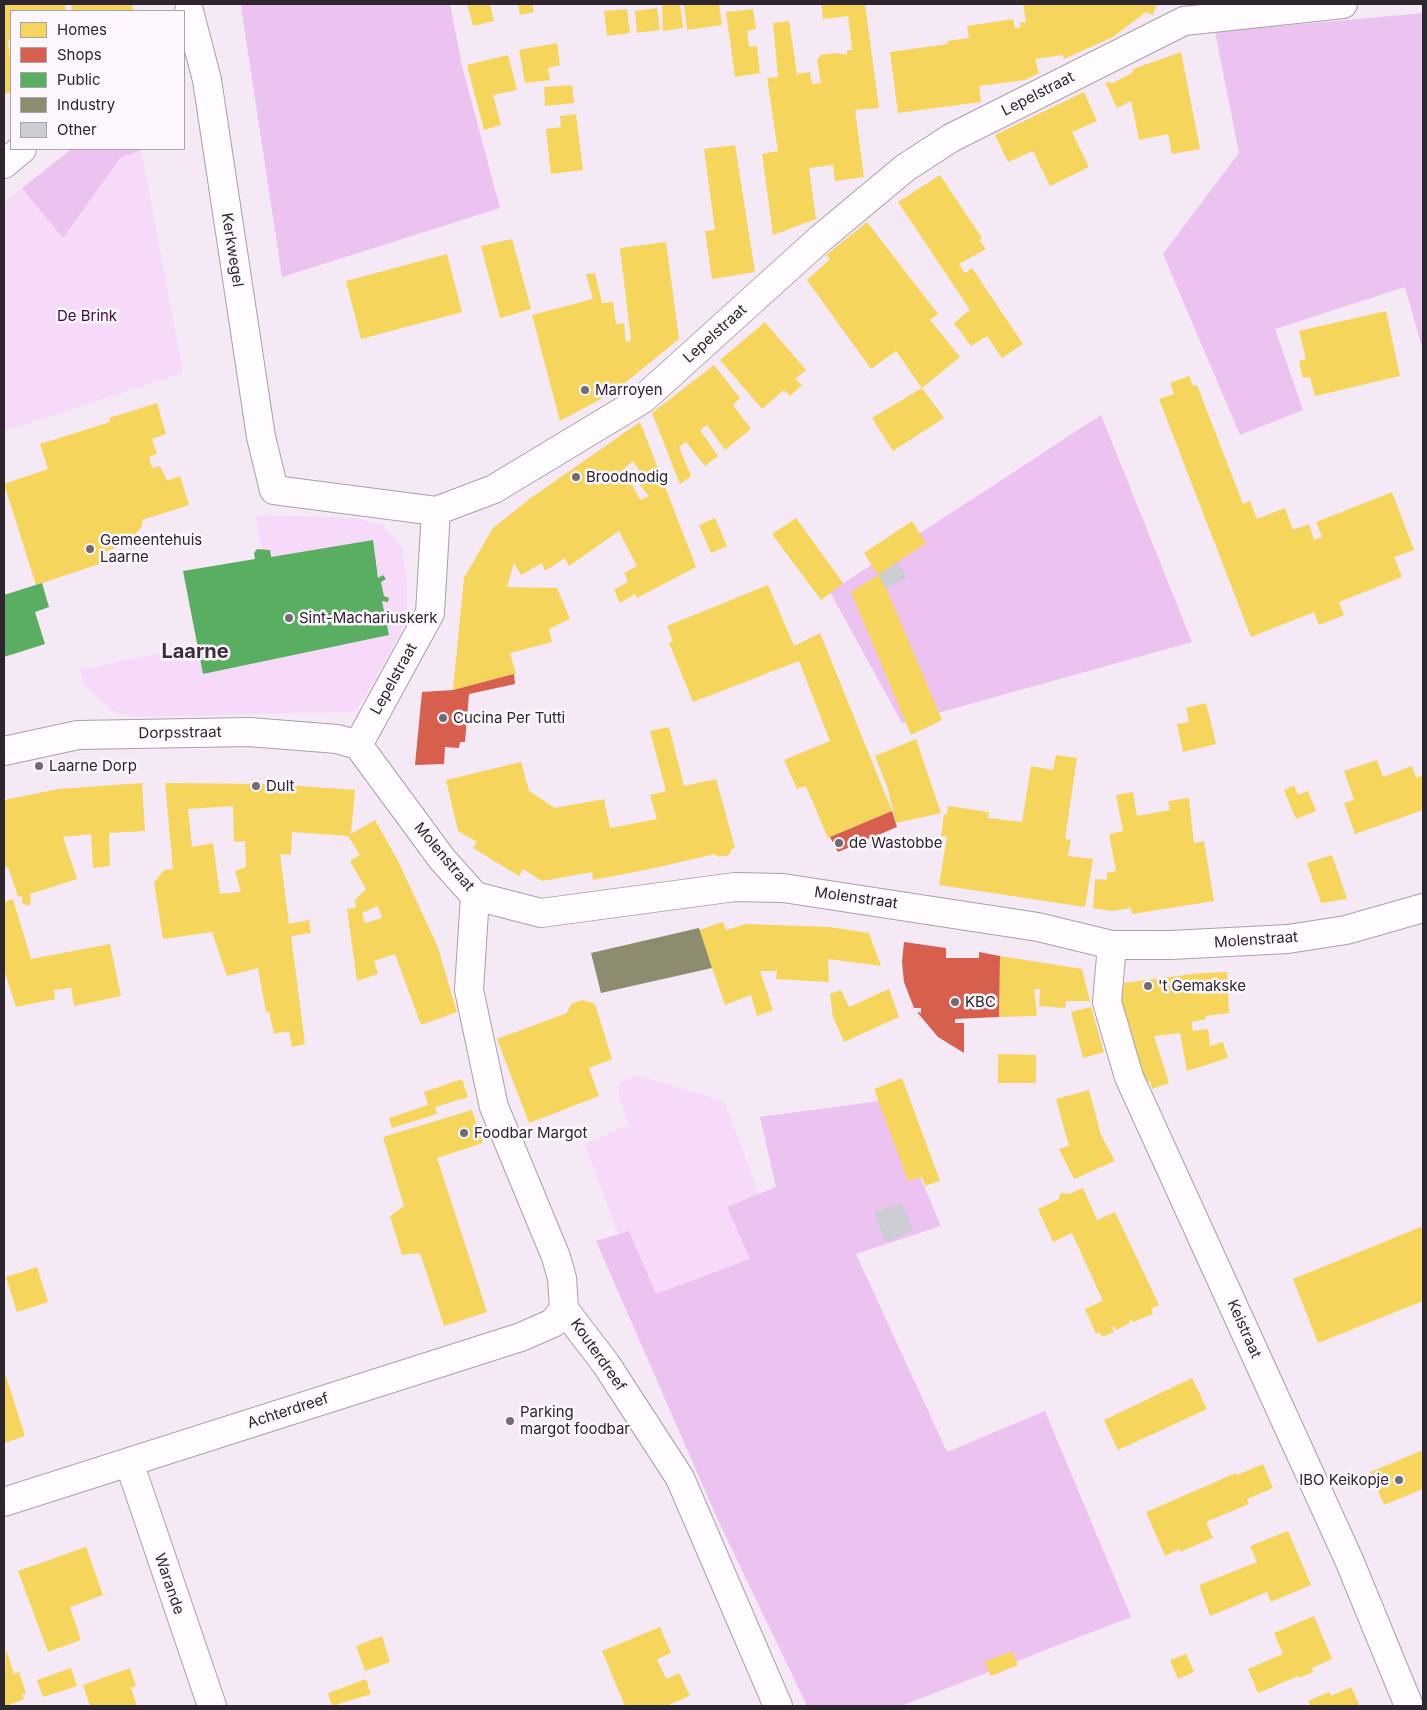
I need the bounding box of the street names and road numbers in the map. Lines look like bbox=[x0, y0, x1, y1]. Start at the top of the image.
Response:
street label: Lepelstraat bbox=[999, 68, 1077, 120]
street label: Kerkwegel bbox=[217, 212, 247, 288]
street label: Lepelstraat bbox=[680, 301, 750, 367]
street label: Lepelstraat bbox=[367, 640, 421, 718]
street label: Dorpsstraat bbox=[138, 723, 222, 743]
street label: Molenstraat bbox=[410, 819, 478, 895]
street label: Molenstraat bbox=[813, 883, 899, 913]
street label: Molenstraat bbox=[1213, 928, 1299, 952]
street label: Keistraat bbox=[1223, 1297, 1265, 1361]
street label: Kouterdreef bbox=[567, 1315, 629, 1395]
street label: Achterdreef bbox=[245, 1389, 331, 1433]
street label: Warande bbox=[150, 1551, 188, 1617]

